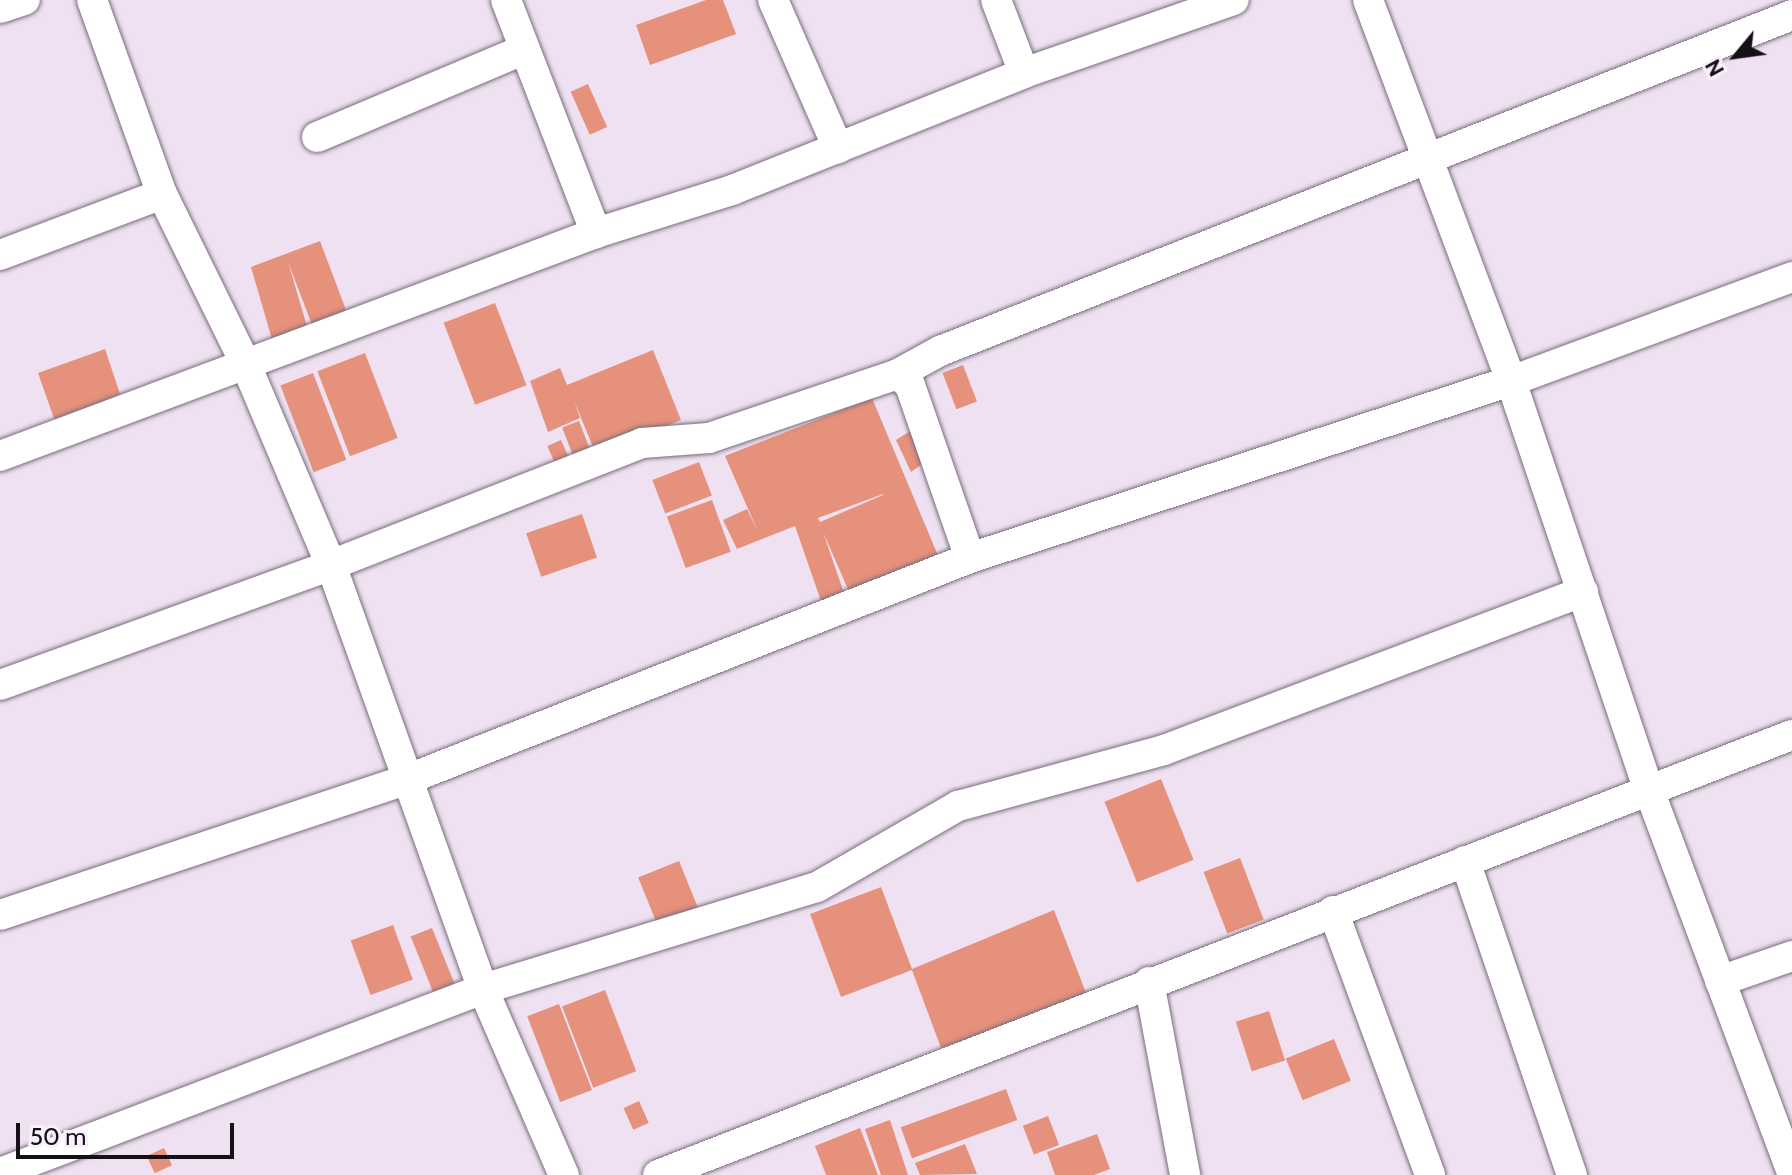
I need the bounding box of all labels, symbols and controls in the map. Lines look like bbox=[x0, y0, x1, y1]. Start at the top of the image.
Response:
north arrow bbox=[1696, 16, 1776, 96]
text: N bbox=[1699, 55, 1730, 81]
scale bar bbox=[20, 1107, 238, 1157]
text: 50 m bbox=[30, 1122, 86, 1151]

